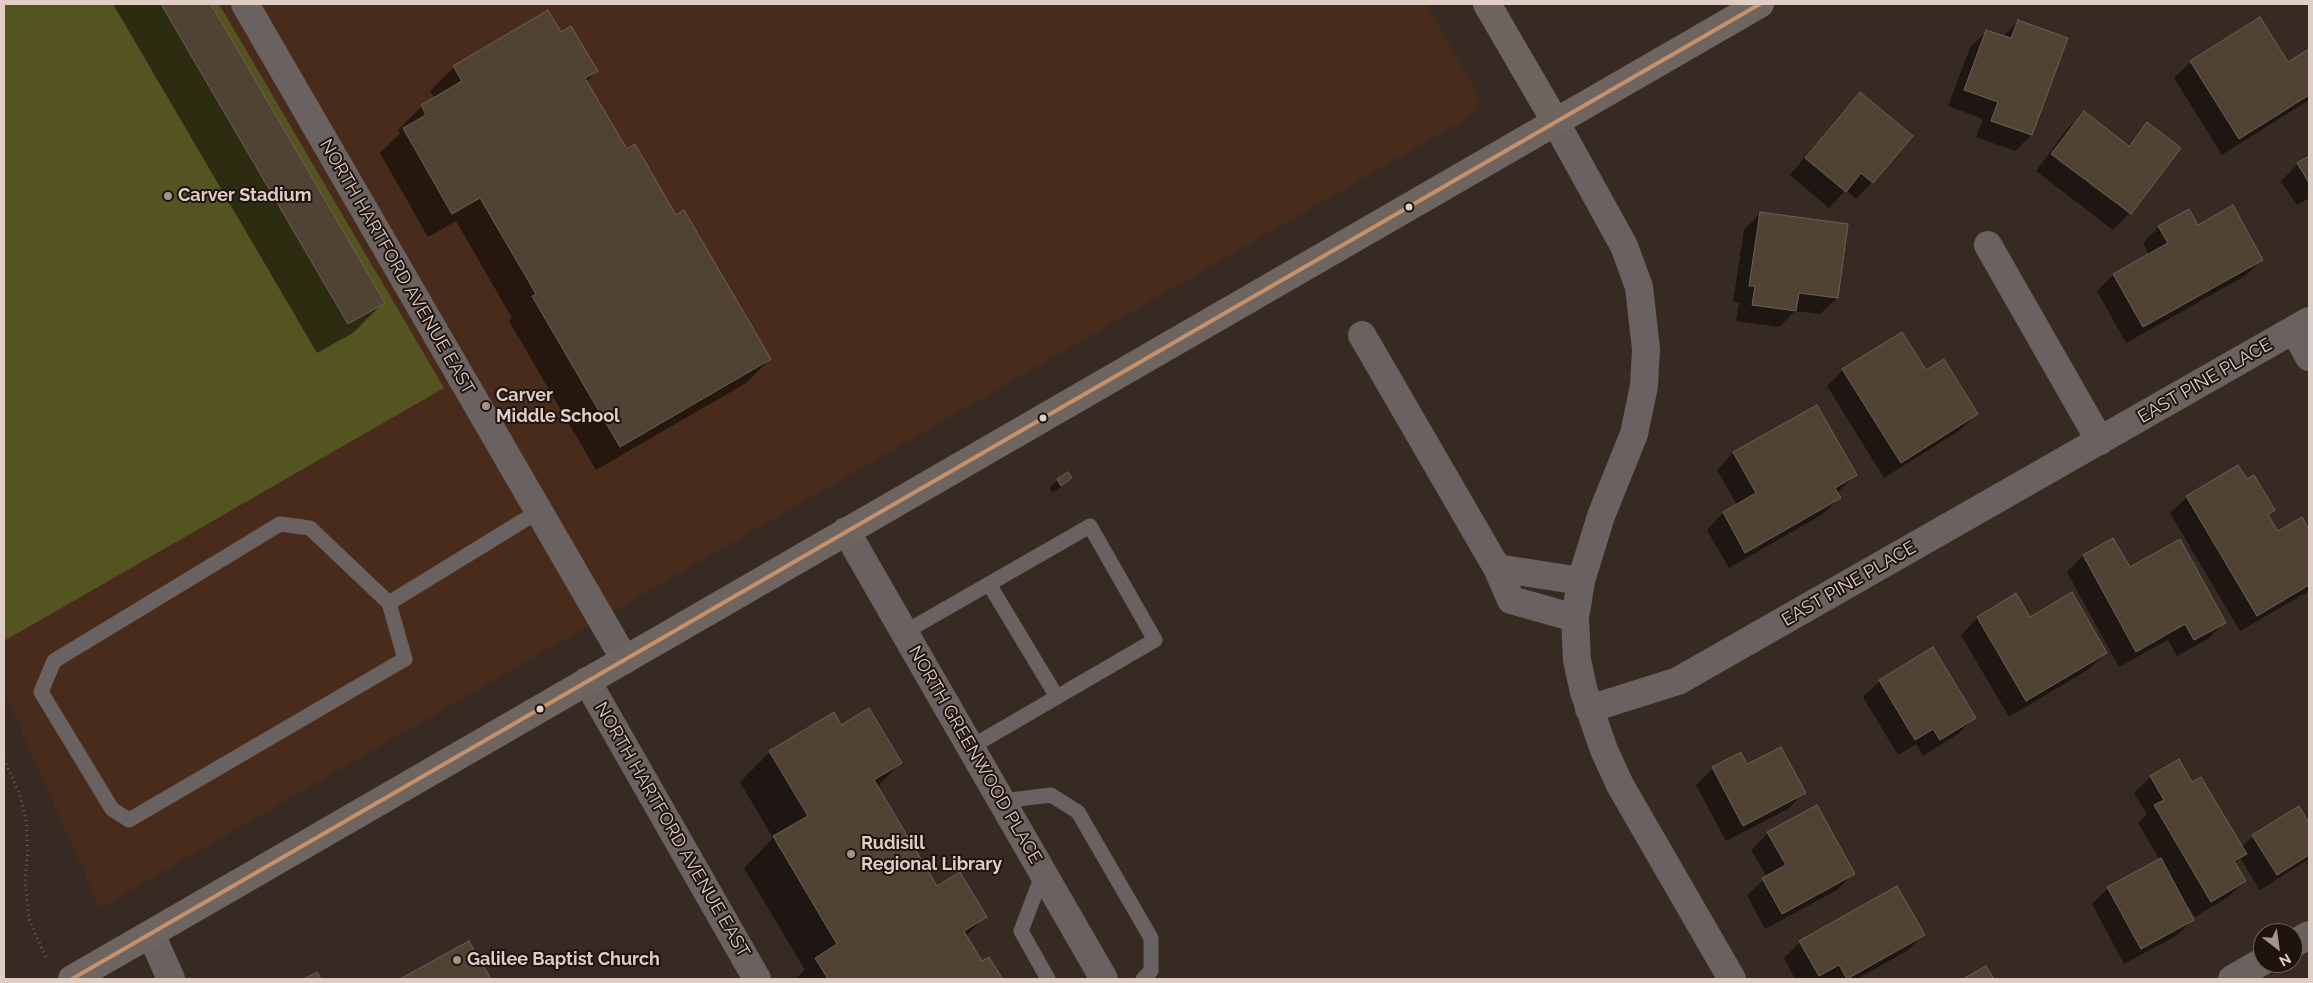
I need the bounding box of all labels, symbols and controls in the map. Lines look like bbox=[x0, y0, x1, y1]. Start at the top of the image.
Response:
street label: NORTH HARTFORD AVENUE EAST bbox=[315, 136, 479, 398]
place label: Carver Stadium bbox=[178, 185, 311, 207]
marker: Carver Stadium bbox=[162, 190, 174, 202]
unlabelled marker bbox=[1404, 202, 1414, 212]
street label: EAST PINE PLACE bbox=[2134, 334, 2276, 428]
place label: Carver Middle School bbox=[496, 385, 620, 428]
marker: Carver Middle School bbox=[480, 400, 492, 412]
unlabelled marker bbox=[1038, 413, 1048, 423]
street label: EAST PINE PLACE bbox=[1778, 537, 1920, 631]
street label: NORTH GREENWOOD PLACE bbox=[904, 642, 1046, 868]
street label: NORTH HARTFORD AVENUE EAST bbox=[590, 699, 754, 961]
unlabelled marker bbox=[535, 704, 545, 714]
place label: Rudisill Regional Library bbox=[861, 833, 1002, 876]
marker: Rudisill Regional Library bbox=[845, 848, 857, 860]
north arrow bbox=[2253, 923, 2303, 973]
place label: Galilee Baptist Church bbox=[467, 949, 660, 971]
text: N bbox=[2276, 951, 2294, 970]
marker: Galilee Baptist Church bbox=[451, 954, 463, 966]

